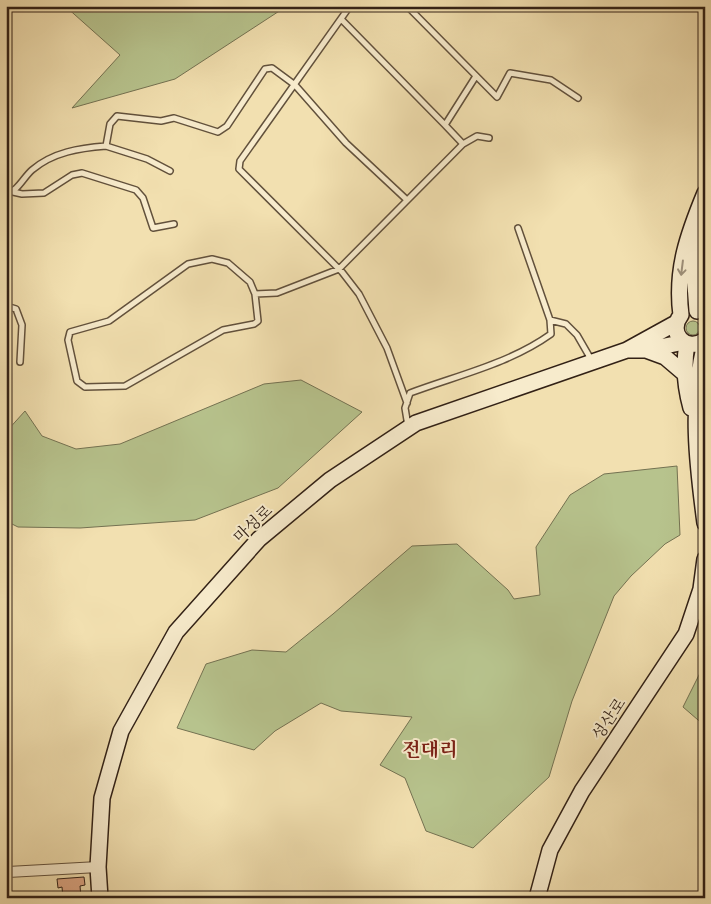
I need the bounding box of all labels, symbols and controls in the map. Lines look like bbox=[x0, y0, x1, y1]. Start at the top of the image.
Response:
one-way arrow bbox=[677, 259, 687, 275]
street label: 마성로 bbox=[229, 500, 278, 548]
street label: 성산로 bbox=[587, 693, 631, 744]
district label: 전대리 bbox=[402, 737, 458, 763]

